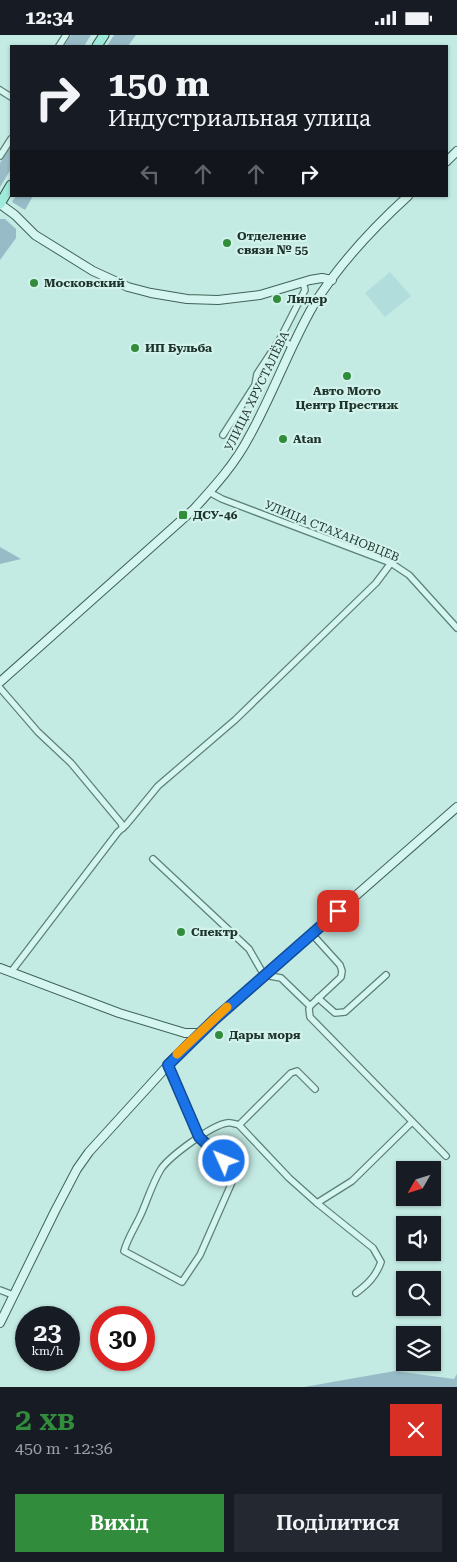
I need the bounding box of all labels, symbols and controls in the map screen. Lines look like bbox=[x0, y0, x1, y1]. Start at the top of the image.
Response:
text: 12:34 bbox=[25, 6, 74, 29]
text: 150 m bbox=[108, 64, 209, 105]
icon: right bbox=[25, 65, 90, 130]
text: Индустриальная улица bbox=[108, 106, 371, 131]
icon: left bbox=[136, 160, 164, 188]
icon: ahead bbox=[189, 160, 217, 188]
icon: ahead bbox=[242, 160, 270, 188]
icon: right bbox=[295, 160, 323, 188]
place label: Отделение связи № 55 bbox=[237, 229, 309, 257]
marker: Отделение связи № 55 bbox=[221, 237, 233, 249]
place label: Московский bbox=[44, 276, 125, 290]
marker: Московский bbox=[28, 277, 40, 289]
place label: Лидер bbox=[287, 292, 327, 306]
marker: Лидер bbox=[271, 293, 283, 305]
street label: УЛИЦА ХРУСТАЛЁВА bbox=[222, 328, 292, 453]
place label: ИП Бульба bbox=[145, 341, 212, 355]
marker: ИП Бульба bbox=[129, 342, 141, 354]
marker: Авто Мото Центр Престиж bbox=[341, 370, 353, 382]
place label: Авто Мото Центр Престиж bbox=[295, 384, 399, 412]
place label: Atan bbox=[293, 432, 321, 446]
marker: Atan bbox=[277, 433, 289, 445]
street label: УЛИЦА СТАХАНОВЦЕВ bbox=[263, 498, 401, 564]
place label: ДСУ-46 bbox=[193, 508, 238, 522]
marker: ДСУ-46 bbox=[177, 509, 189, 521]
pin bbox=[317, 890, 359, 932]
icon: arrive bbox=[324, 897, 352, 925]
place label: Спектр bbox=[191, 925, 238, 939]
marker: Спектр bbox=[175, 926, 187, 938]
place label: Дары моря bbox=[229, 1028, 301, 1042]
marker: Дары моря bbox=[213, 1029, 225, 1041]
position arrow bbox=[197, 1134, 249, 1186]
north arrow bbox=[396, 1161, 441, 1206]
map controls bbox=[396, 1161, 441, 1371]
button: sound bbox=[396, 1216, 441, 1261]
button: search bbox=[396, 1271, 441, 1316]
speed limit sign: 30 bbox=[90, 1306, 155, 1371]
text: 23 bbox=[33, 1318, 62, 1347]
button: layers bbox=[396, 1326, 441, 1371]
text: km/h bbox=[31, 1344, 64, 1358]
text: 2 хв bbox=[15, 1402, 75, 1437]
button: close bbox=[390, 1404, 442, 1456]
text: 450 m · 12:36 bbox=[15, 1439, 113, 1458]
button: Вихід bbox=[15, 1494, 224, 1552]
button: Поділитися bbox=[234, 1494, 442, 1552]

